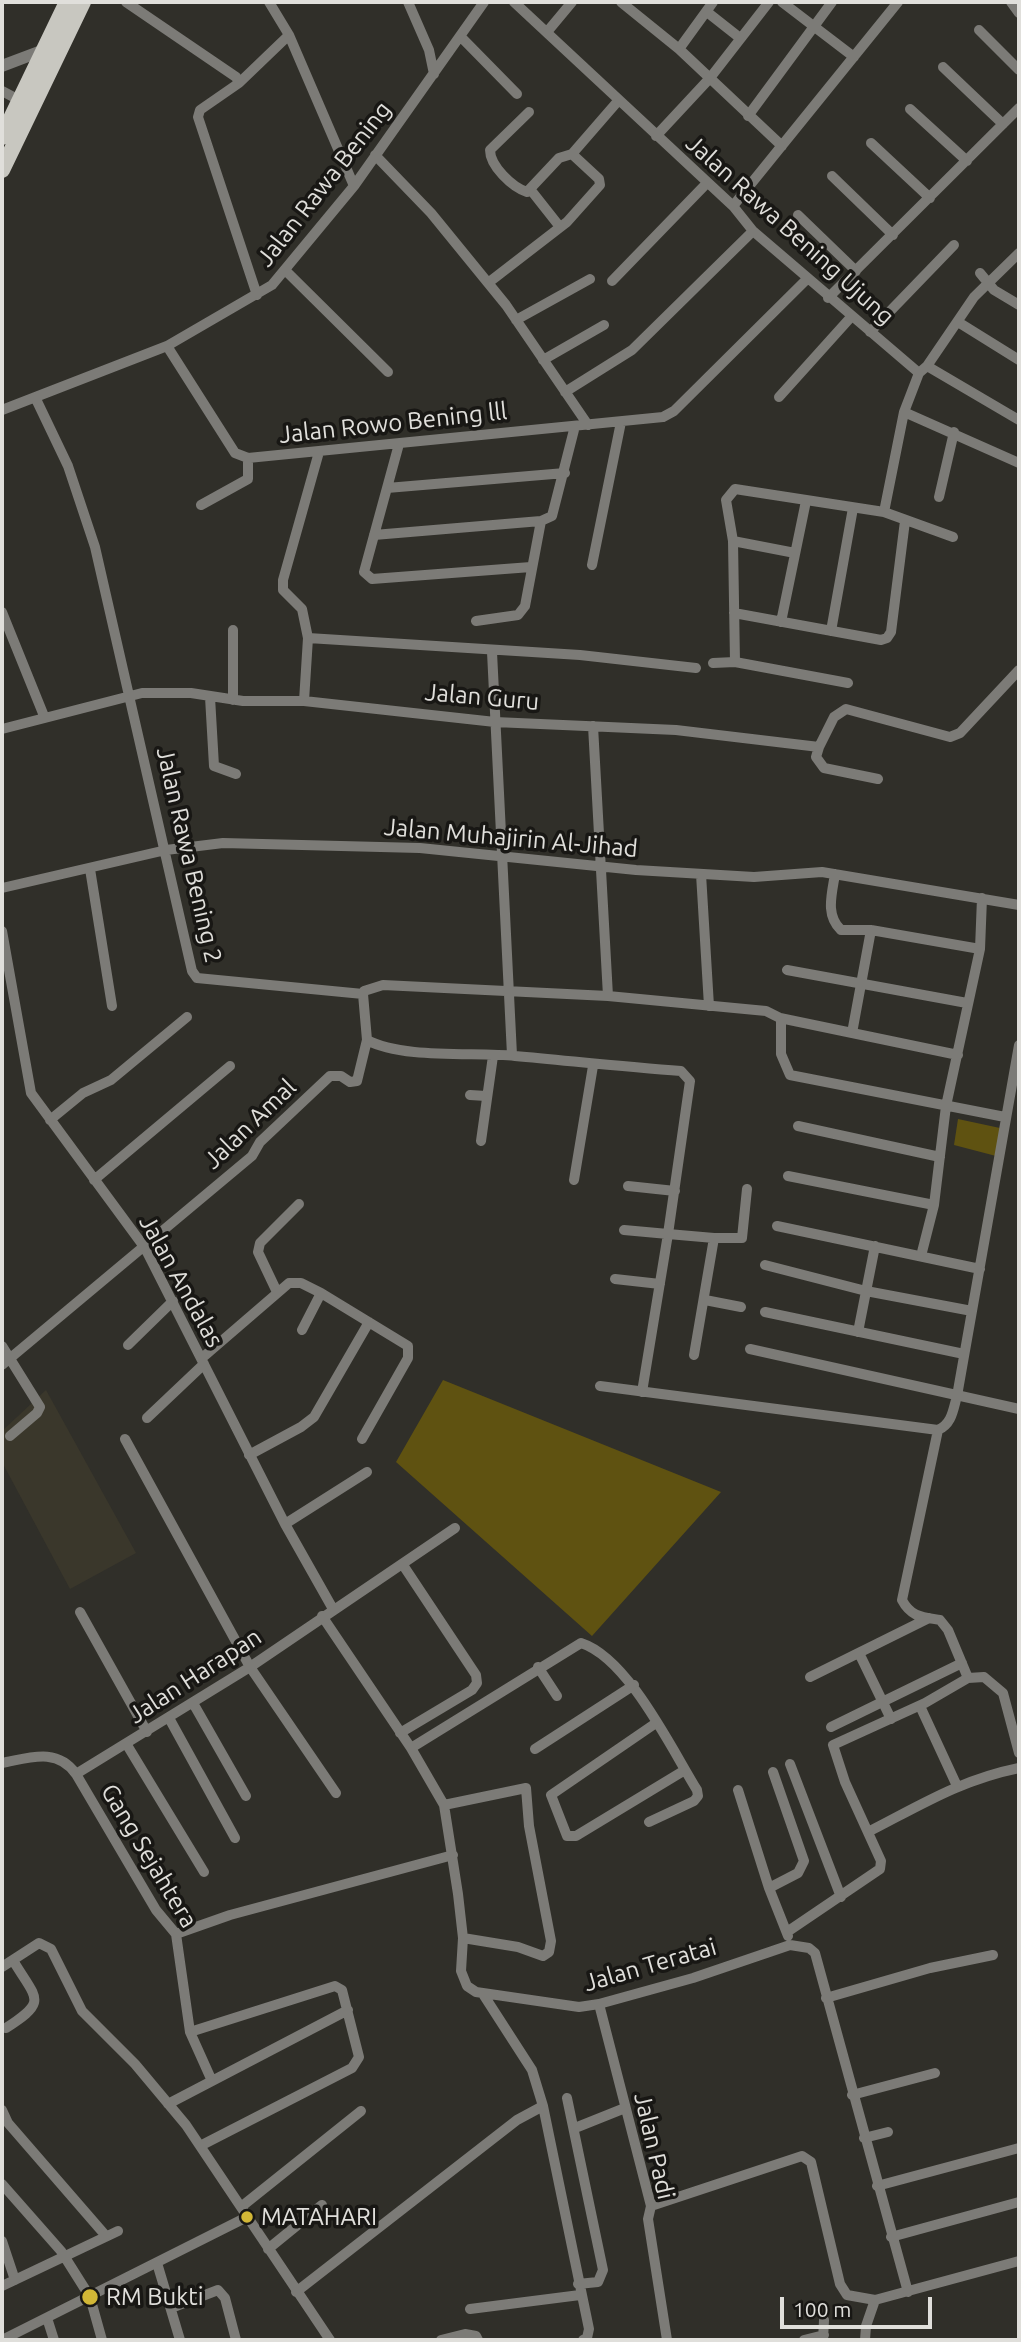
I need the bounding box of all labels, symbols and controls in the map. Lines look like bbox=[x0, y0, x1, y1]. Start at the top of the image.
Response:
street label: Jalan Rawa Bening bbox=[251, 96, 397, 272]
street label: Jalan Rawa Bening Ujung bbox=[680, 129, 900, 331]
street label: Jalan Rowo Bening lll bbox=[278, 397, 508, 449]
street label: Jalan Guru bbox=[424, 678, 540, 716]
street label: Jalan Rawa Bening 2 bbox=[150, 744, 228, 966]
street label: Jalan Muhajirin Al-Jihad bbox=[383, 813, 639, 863]
street label: Jalan Amal bbox=[198, 1073, 302, 1175]
street label: Jalan Andalas bbox=[133, 1210, 229, 1352]
street label: Jalan Harapan bbox=[123, 1622, 267, 1730]
street label: Gang Sejahtera bbox=[95, 1779, 203, 1933]
street label: Jalan Teratai bbox=[580, 1932, 720, 1998]
street label: Jalan Padi bbox=[628, 2090, 680, 2202]
place label: MATAHARI bbox=[261, 2203, 377, 2231]
marker: MATAHARI bbox=[239, 2209, 255, 2225]
scale bar bbox=[783, 2282, 935, 2326]
place label: RM Bukti bbox=[106, 2283, 204, 2311]
marker: RM Bukti bbox=[80, 2287, 100, 2307]
text: 100 m bbox=[793, 2297, 851, 2321]

